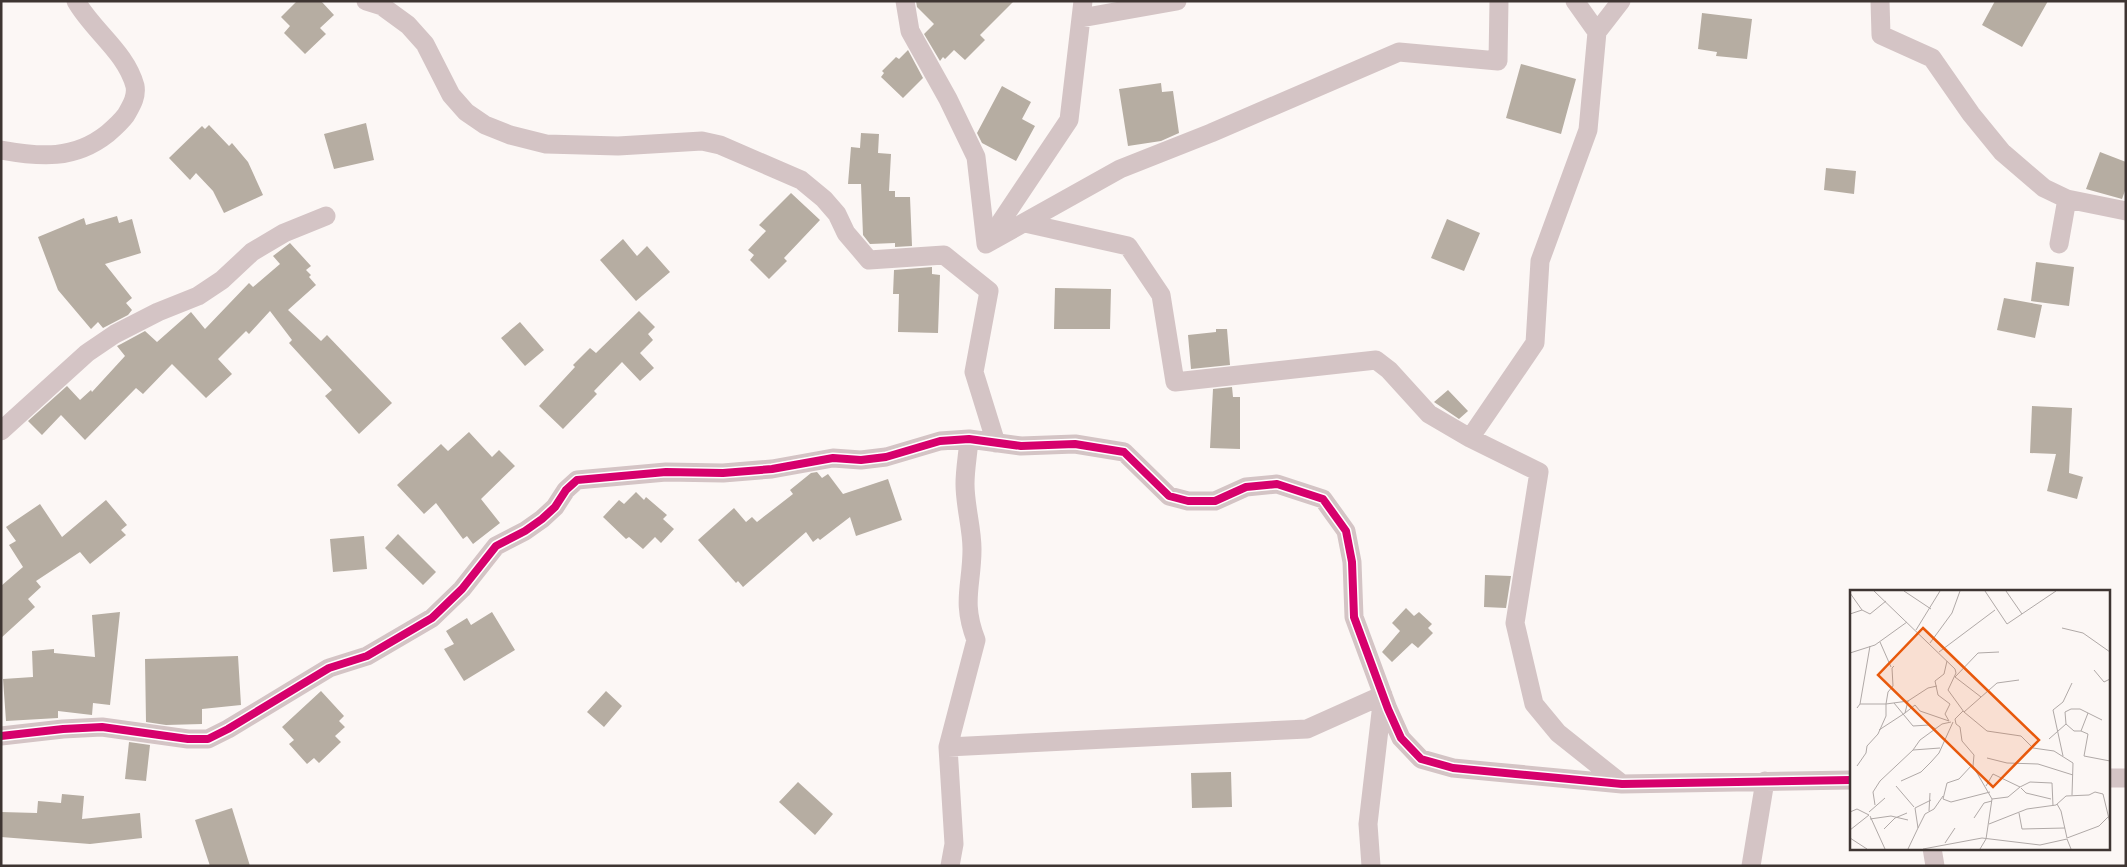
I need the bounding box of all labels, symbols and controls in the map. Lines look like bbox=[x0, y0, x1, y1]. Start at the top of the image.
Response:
inset map bbox=[1850, 590, 2110, 850]

